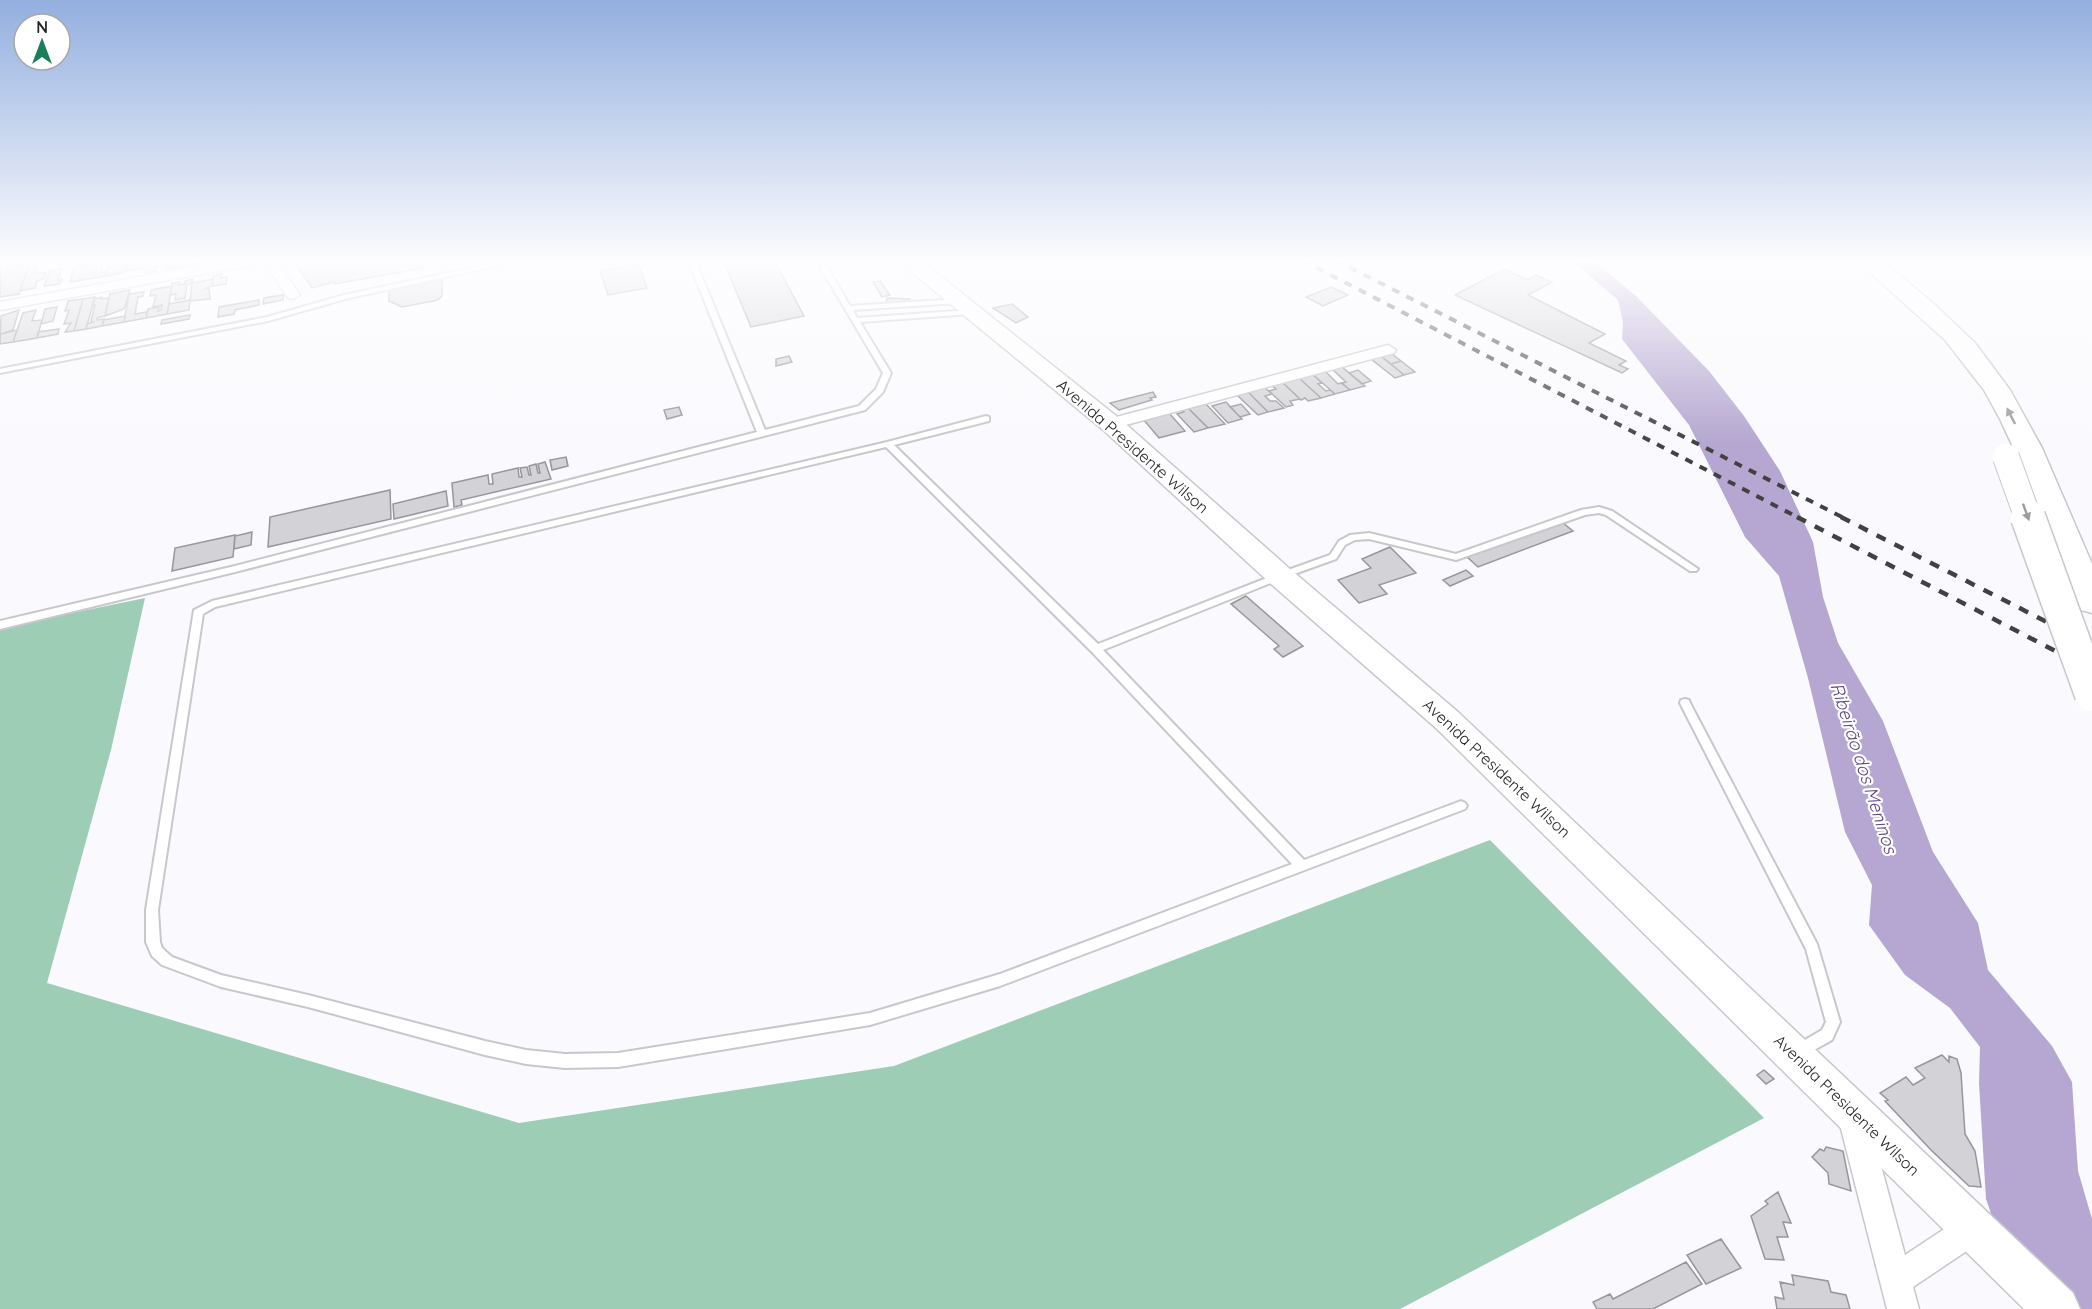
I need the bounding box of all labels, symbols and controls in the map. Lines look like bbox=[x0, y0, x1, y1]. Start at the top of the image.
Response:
north arrow bbox=[12, 12, 72, 72]
text: N bbox=[36, 17, 48, 37]
street label: Avenida Presidente Wilson bbox=[1053, 375, 1213, 517]
one-way arrow bbox=[2006, 407, 2016, 424]
one-way arrow bbox=[2021, 503, 2031, 521]
water label: Ribeirão dos Meninos bbox=[1825, 680, 1903, 858]
street label: Avenida Presidente Wilson bbox=[1419, 694, 1575, 842]
street label: Avenida Presidente Wilson bbox=[1770, 1030, 1924, 1180]

